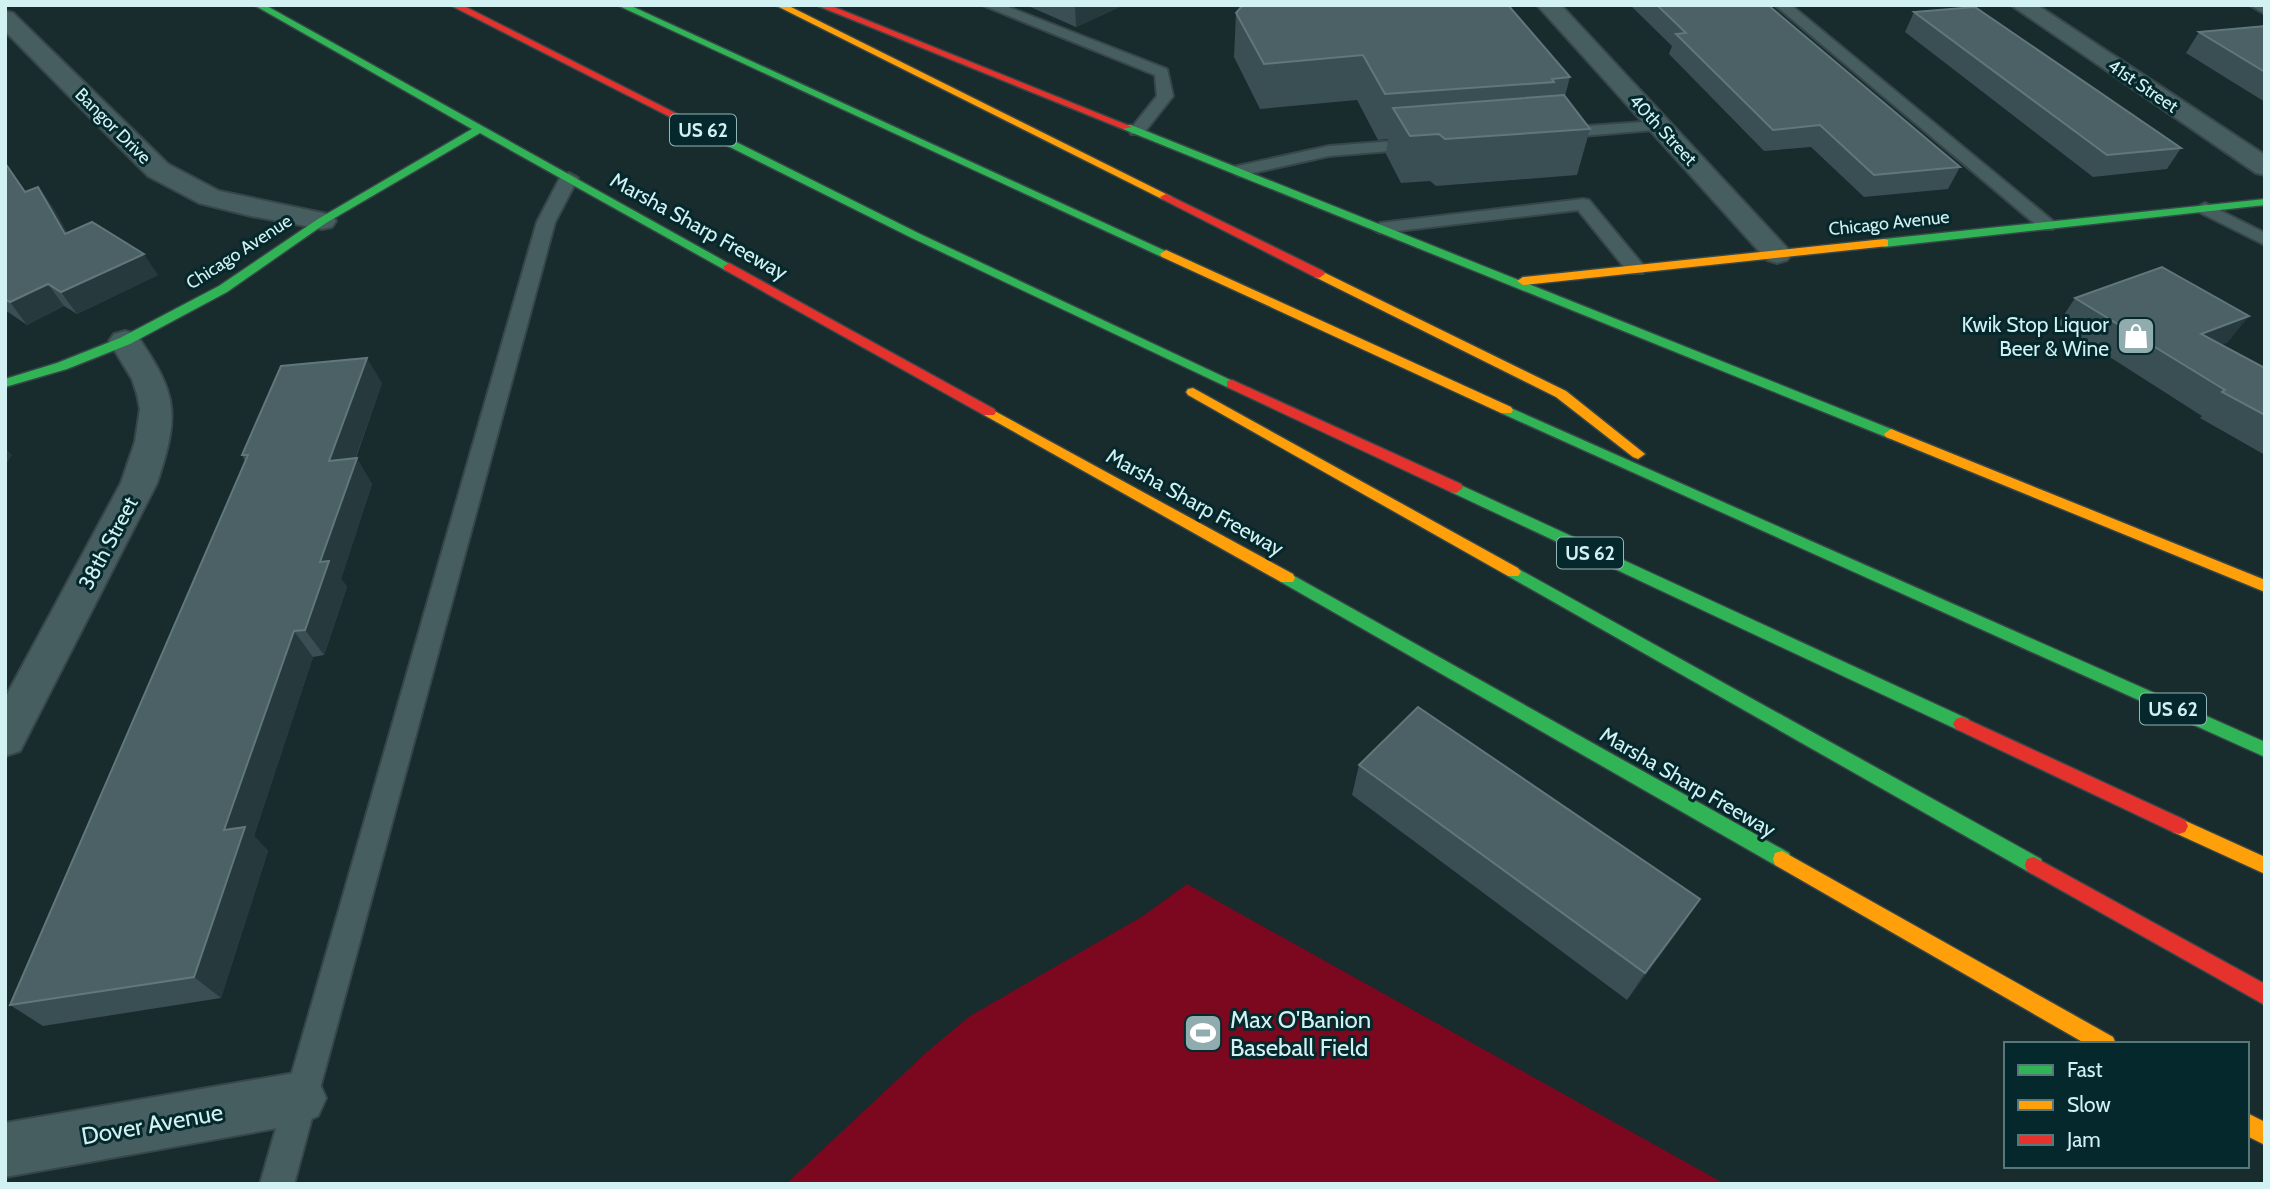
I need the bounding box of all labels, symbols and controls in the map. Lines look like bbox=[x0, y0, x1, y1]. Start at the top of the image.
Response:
street label: 41st Street bbox=[2104, 54, 2182, 118]
street label: Bangor Drive bbox=[70, 83, 156, 169]
street label: 40th Street bbox=[1625, 90, 1701, 170]
road number: US 62 bbox=[670, 114, 736, 146]
street label: Marsha Sharp Freeway bbox=[606, 167, 792, 285]
street label: Chicago Avenue bbox=[1827, 206, 1951, 240]
street label: Chicago Avenue bbox=[182, 210, 296, 294]
place label: Kwik Stop Liquor Beer & Wine bbox=[1961, 312, 2109, 361]
shop icon: Kwik Stop Liquor Beer & Wine bbox=[2115, 315, 2157, 357]
street label: Marsha Sharp Freeway bbox=[1102, 443, 1288, 561]
street label: 38th Street bbox=[73, 492, 143, 594]
road number: US 62 bbox=[1557, 538, 1623, 568]
road number: US 62 bbox=[2140, 694, 2206, 724]
street label: Marsha Sharp Freeway bbox=[1596, 722, 1781, 843]
place label: Max O'Banion Baseball Field bbox=[1230, 1005, 1371, 1062]
sports icon: Max O'Banion Baseball Field bbox=[1182, 1012, 1224, 1054]
legend bbox=[2004, 1042, 2249, 1168]
text: Fast bbox=[2067, 1057, 2103, 1082]
text: Slow bbox=[2067, 1092, 2111, 1117]
street label: Dover Avenue bbox=[79, 1097, 225, 1151]
text: Jam bbox=[2066, 1127, 2101, 1152]

